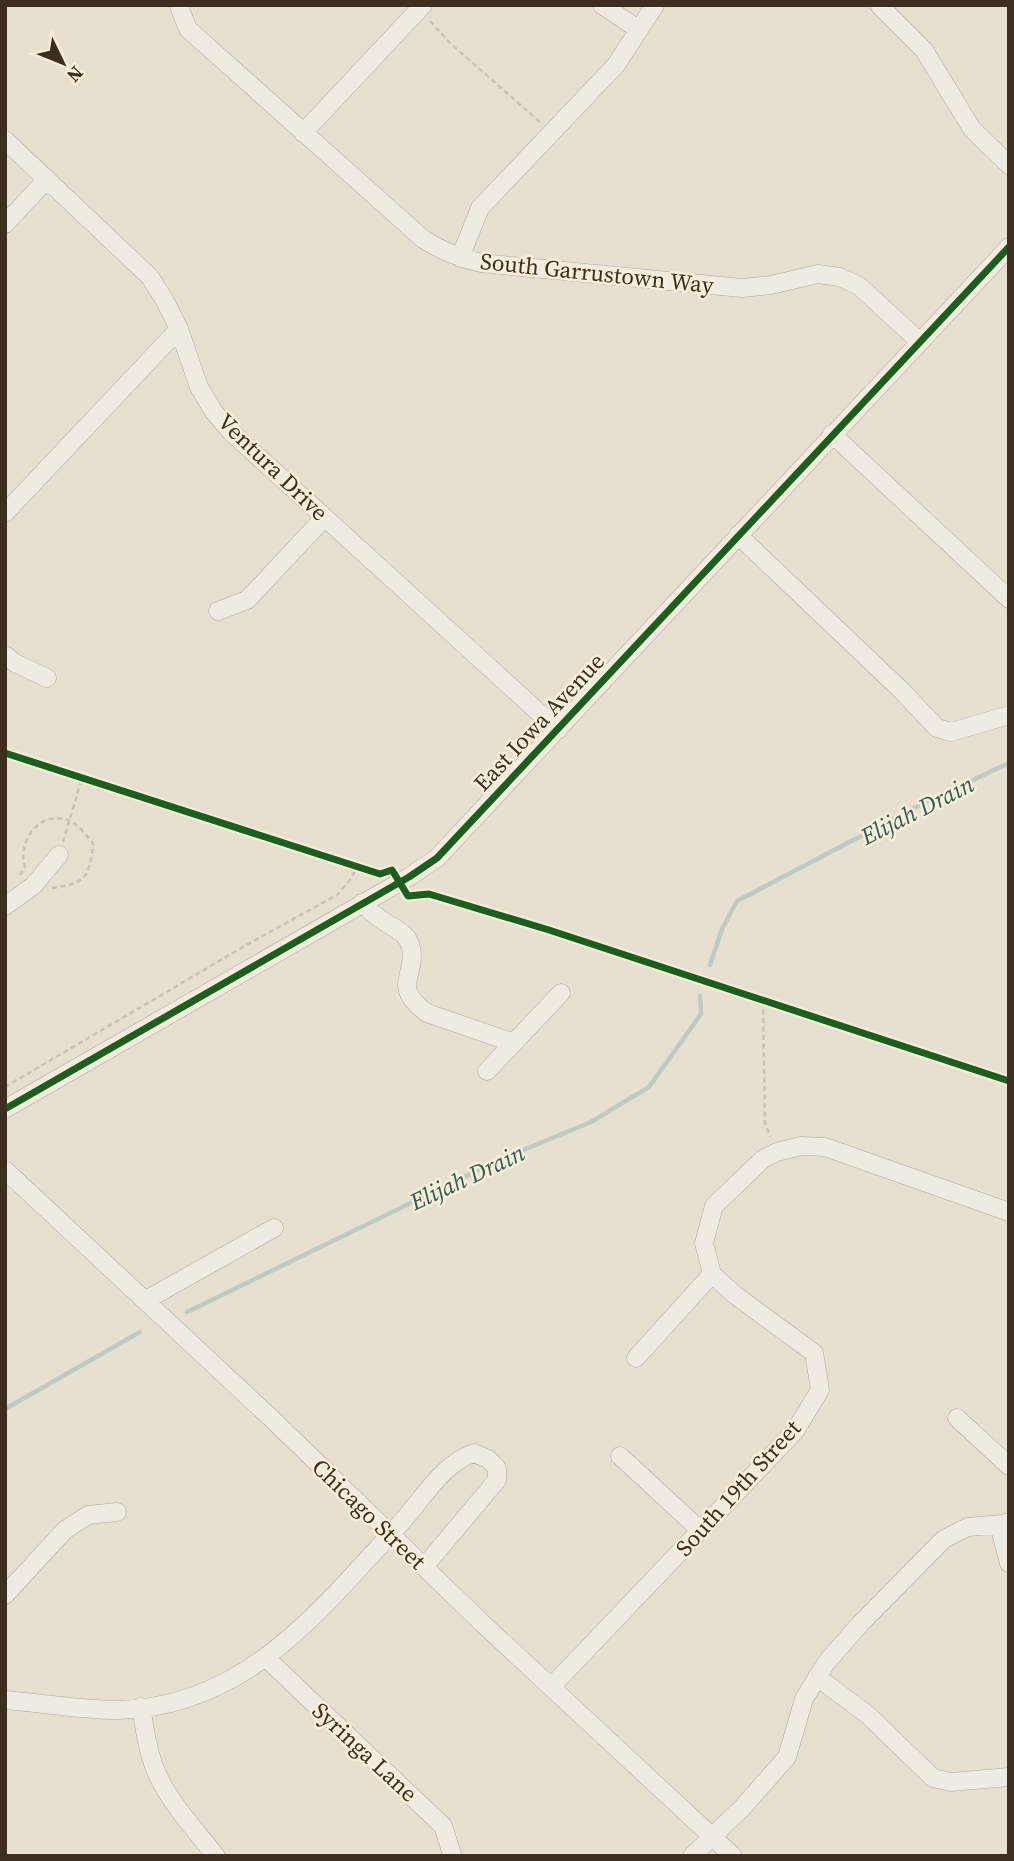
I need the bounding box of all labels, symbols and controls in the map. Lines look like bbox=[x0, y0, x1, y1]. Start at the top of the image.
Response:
north arrow bbox=[28, 28, 98, 98]
text: N bbox=[61, 61, 90, 89]
street label: South Garrustown Way bbox=[479, 245, 715, 301]
street label: Ventura Drive bbox=[211, 406, 335, 528]
street label: East Iowa Avenue bbox=[466, 646, 612, 798]
water label: Elijah Drain bbox=[854, 767, 980, 853]
water label: Elijah Drain bbox=[403, 1136, 530, 1218]
street label: South 19th Street bbox=[668, 1412, 808, 1563]
street label: Chicago Street bbox=[305, 1451, 433, 1577]
street label: Syringa Lane bbox=[305, 1695, 425, 1809]

